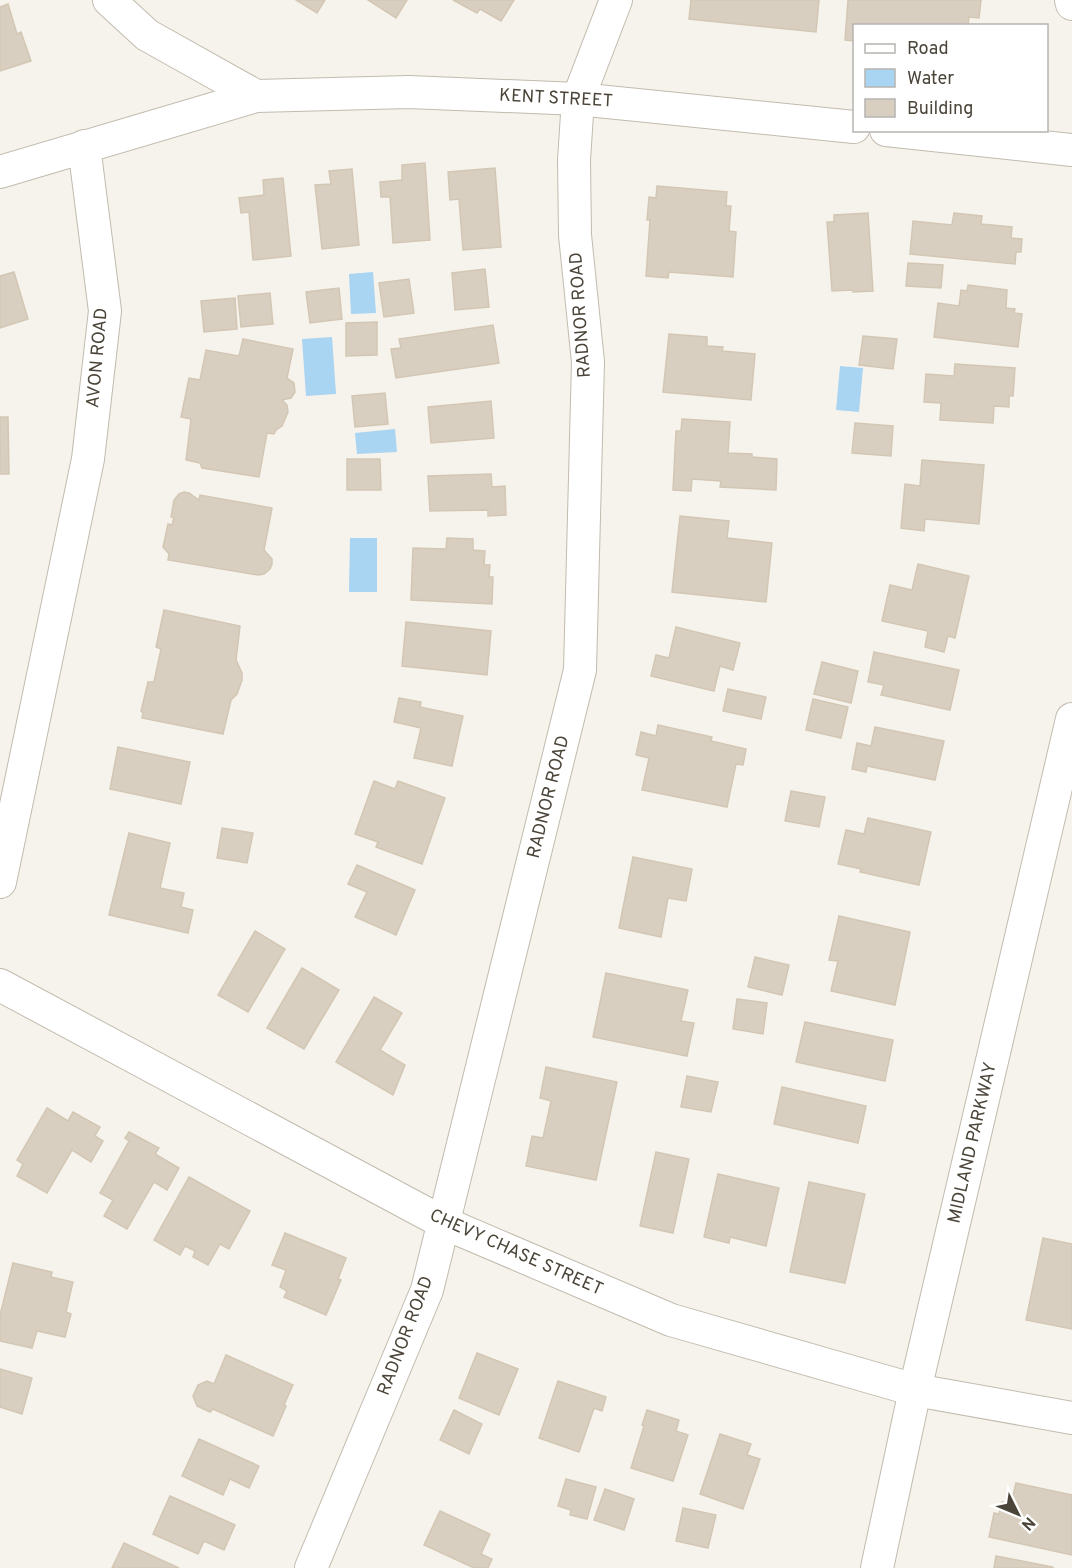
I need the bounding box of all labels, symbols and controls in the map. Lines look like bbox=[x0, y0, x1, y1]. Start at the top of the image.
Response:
legend bbox=[853, 24, 1048, 132]
text: Road bbox=[907, 38, 949, 61]
text: Water bbox=[907, 68, 954, 91]
street label: KENT STREET bbox=[498, 85, 614, 113]
text: Building bbox=[907, 98, 973, 121]
street label: RADNOR ROAD bbox=[565, 251, 597, 379]
street label: AVON ROAD bbox=[82, 307, 114, 409]
street label: RADNOR ROAD bbox=[523, 733, 575, 861]
street label: MIDLAND PARKWAY bbox=[943, 1060, 1003, 1226]
street label: CHEVY CHASE STREET bbox=[426, 1204, 606, 1302]
street label: RADNOR ROAD bbox=[373, 1273, 439, 1399]
north arrow bbox=[988, 1484, 1048, 1544]
text: N bbox=[1016, 1512, 1039, 1534]

